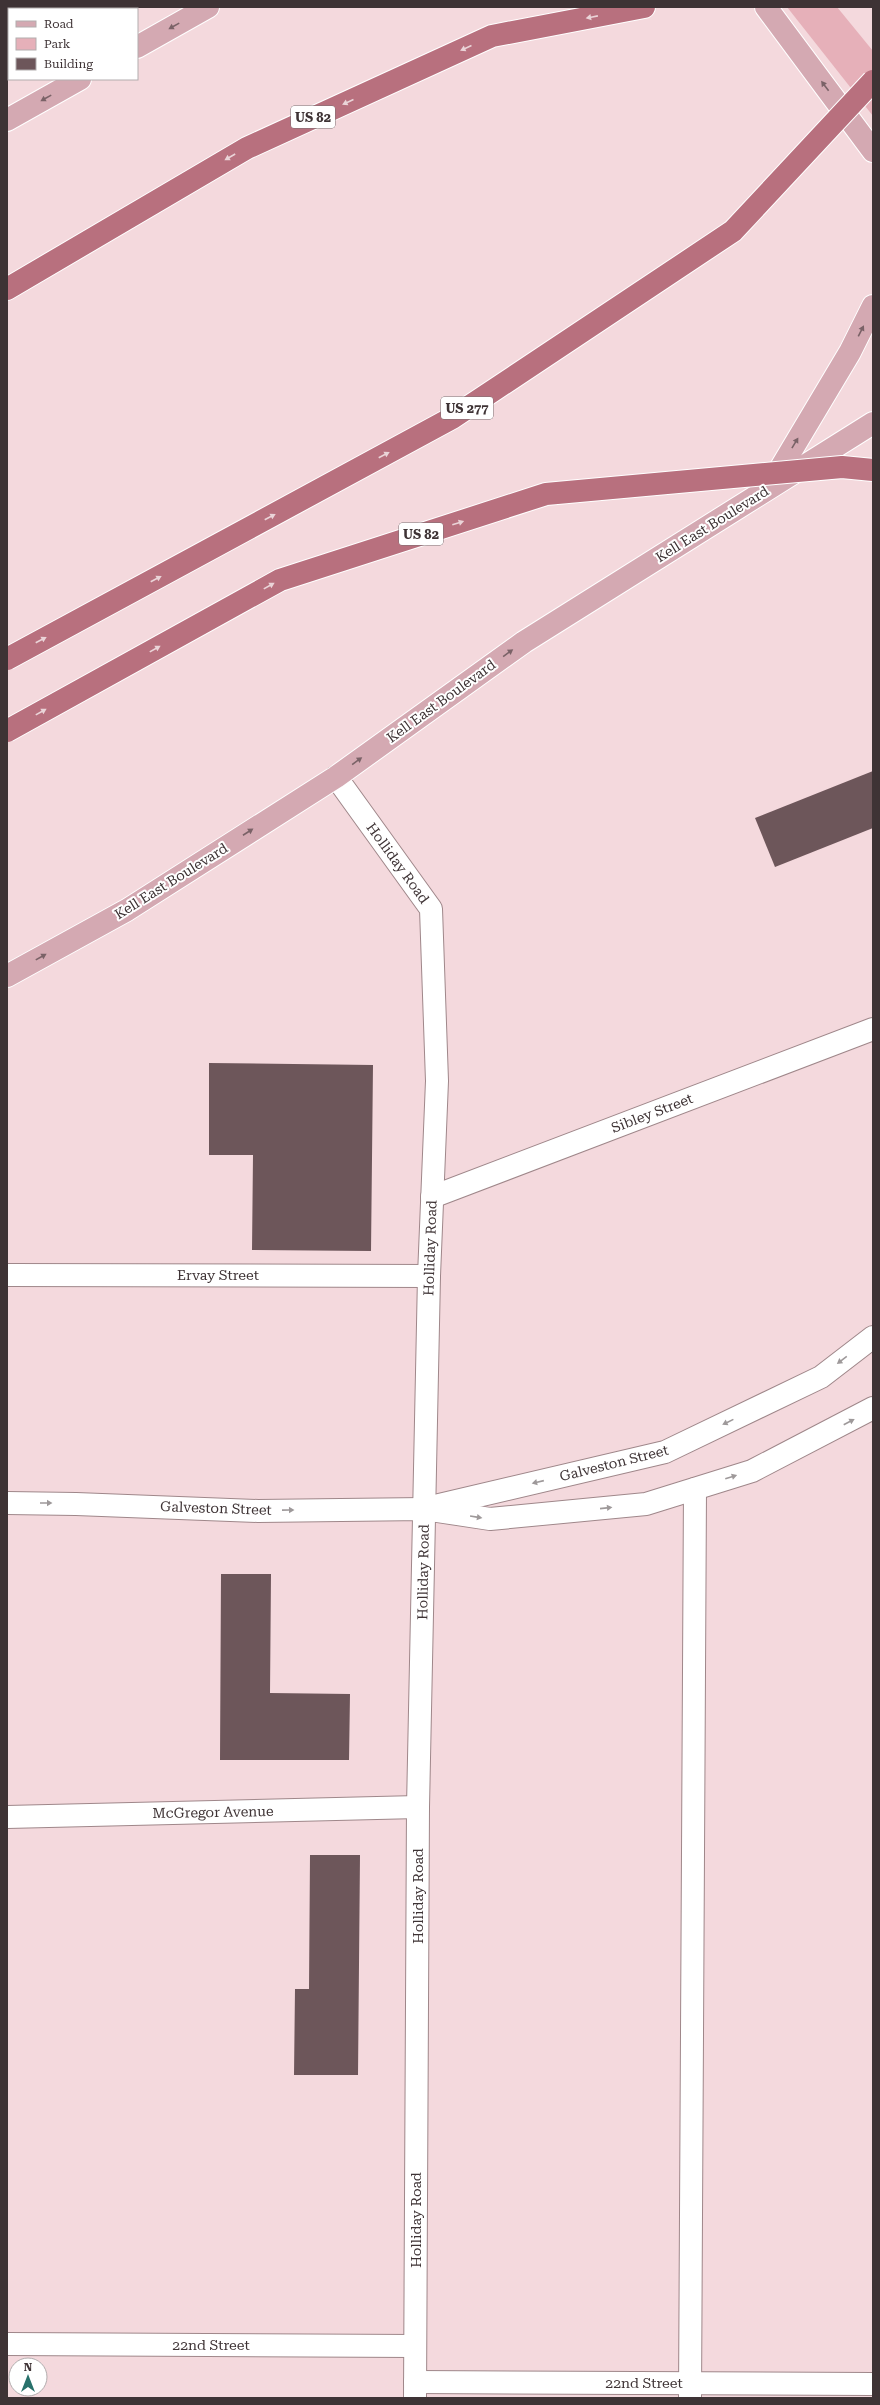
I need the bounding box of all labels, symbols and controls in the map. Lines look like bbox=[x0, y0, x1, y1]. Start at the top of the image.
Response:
legend bbox=[8, 8, 138, 80]
one-way arrow bbox=[586, 14, 598, 20]
text: Road bbox=[44, 17, 74, 31]
one-way arrow bbox=[169, 23, 180, 30]
text: Park bbox=[44, 37, 71, 51]
one-way arrow bbox=[461, 45, 472, 51]
text: Building bbox=[44, 57, 93, 71]
one-way arrow bbox=[821, 81, 829, 91]
one-way arrow bbox=[40, 95, 52, 102]
one-way arrow bbox=[342, 99, 353, 105]
road number: US 82 bbox=[291, 106, 335, 128]
one-way arrow bbox=[224, 154, 236, 161]
one-way arrow bbox=[857, 325, 864, 336]
road number: US 277 bbox=[441, 397, 493, 419]
one-way arrow bbox=[792, 437, 799, 449]
one-way arrow bbox=[378, 452, 390, 458]
street label: Kell East Boulevard bbox=[652, 483, 772, 565]
one-way arrow bbox=[264, 513, 276, 520]
one-way arrow bbox=[452, 519, 464, 525]
road number: US 82 bbox=[399, 523, 443, 545]
one-way arrow bbox=[150, 575, 161, 582]
one-way arrow bbox=[263, 583, 274, 589]
one-way arrow bbox=[35, 637, 47, 644]
one-way arrow bbox=[149, 646, 161, 652]
one-way arrow bbox=[503, 649, 514, 657]
street label: Kell East Boulevard bbox=[384, 656, 498, 746]
one-way arrow bbox=[35, 709, 47, 715]
one-way arrow bbox=[352, 757, 362, 765]
street label: Holliday Road bbox=[363, 820, 433, 906]
one-way arrow bbox=[242, 829, 254, 836]
street label: Kell East Boulevard bbox=[111, 840, 231, 922]
one-way arrow bbox=[35, 954, 47, 961]
street label: Sibley Street bbox=[609, 1090, 695, 1136]
street label: Holliday Road bbox=[420, 1200, 440, 1296]
street label: Ervay Street bbox=[177, 1267, 259, 1283]
one-way arrow bbox=[837, 1356, 847, 1364]
one-way arrow bbox=[722, 1419, 733, 1425]
one-way arrow bbox=[843, 1419, 855, 1425]
street label: Galveston Street bbox=[558, 1442, 670, 1484]
one-way arrow bbox=[726, 1474, 738, 1480]
one-way arrow bbox=[532, 1479, 544, 1485]
street label: Galveston Street bbox=[160, 1498, 272, 1518]
one-way arrow bbox=[40, 1500, 52, 1507]
one-way arrow bbox=[600, 1505, 612, 1511]
one-way arrow bbox=[282, 1507, 295, 1513]
one-way arrow bbox=[470, 1514, 483, 1520]
street label: Holliday Road bbox=[414, 1524, 432, 1620]
street label: McGregor Avenue bbox=[152, 1803, 274, 1821]
street label: Holliday Road bbox=[410, 1848, 426, 1944]
street label: Holliday Road bbox=[408, 2172, 424, 2268]
street label: 22nd Street bbox=[172, 2337, 250, 2353]
north arrow bbox=[8, 2357, 48, 2397]
text: N bbox=[24, 2361, 33, 2374]
street label: 22nd Street bbox=[605, 2375, 683, 2391]

